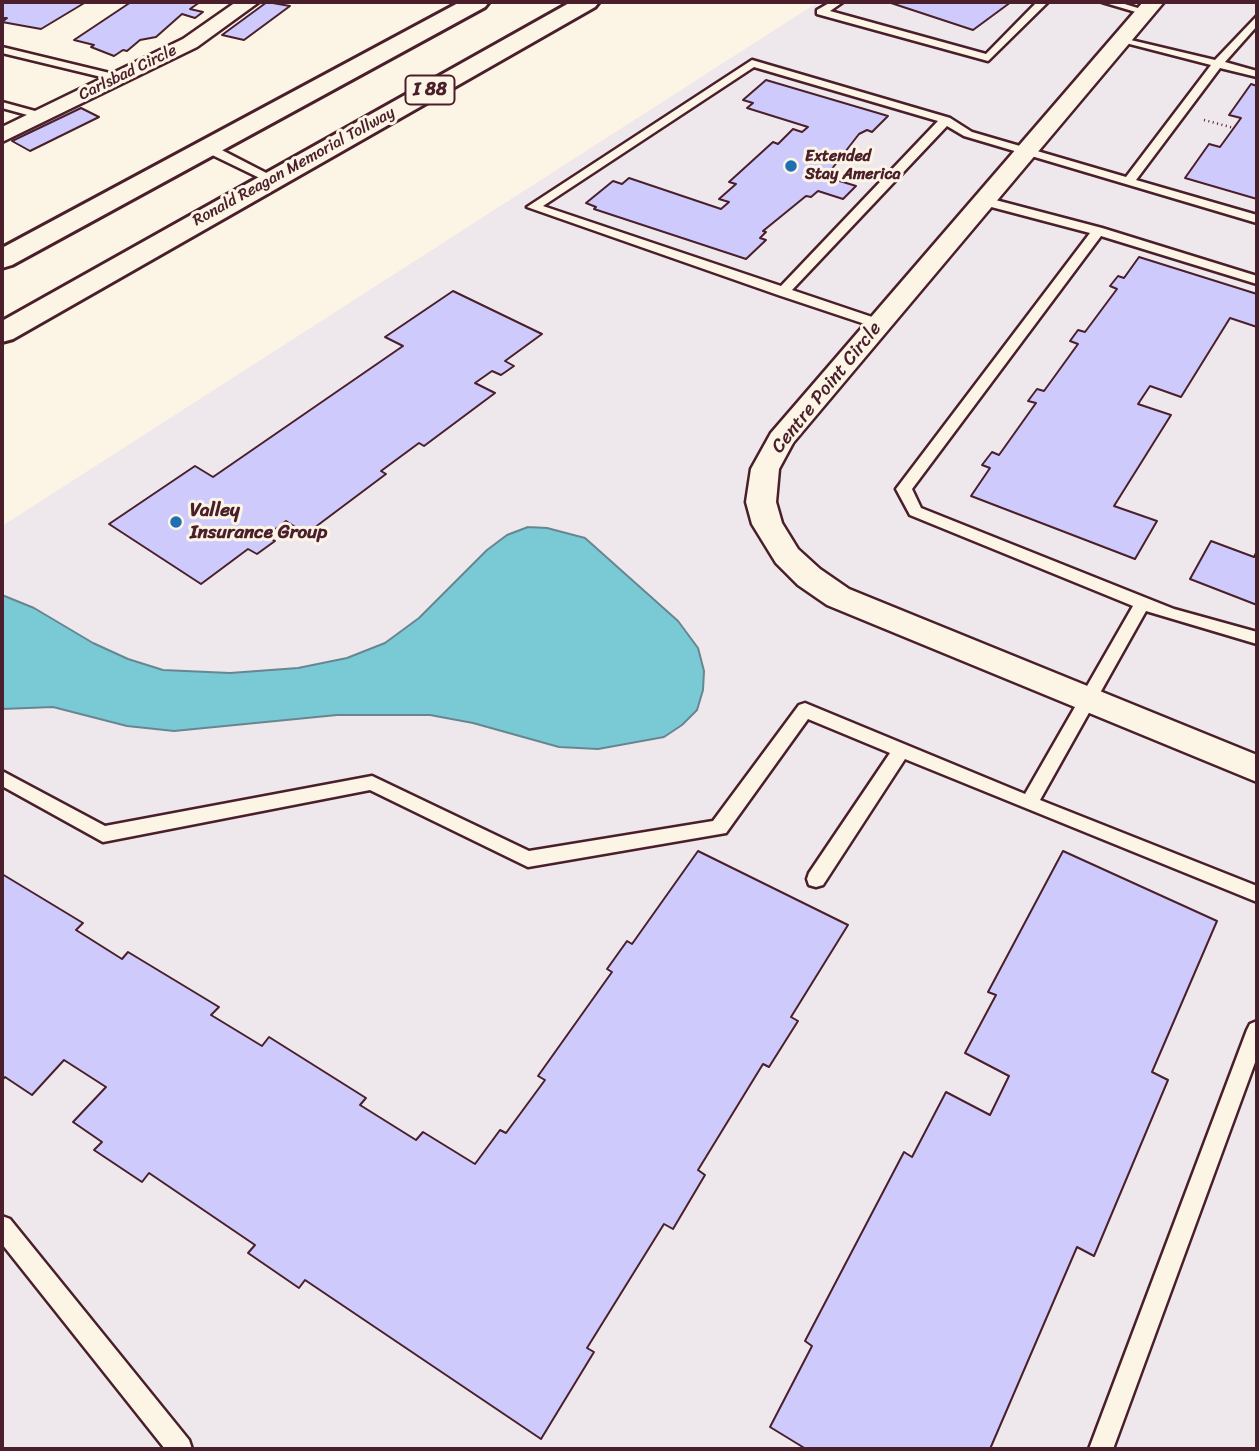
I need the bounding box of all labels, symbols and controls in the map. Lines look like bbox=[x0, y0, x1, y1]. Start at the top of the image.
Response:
street label: Carlsbad Circle bbox=[76, 41, 180, 105]
road number: I 88 bbox=[406, 76, 454, 104]
street label: Ronald Reagan Memorial Tollway bbox=[190, 103, 398, 231]
place label: Extended Stay America bbox=[805, 147, 901, 185]
marker: Extended Stay America bbox=[783, 158, 799, 174]
street label: Centre Point Circle bbox=[767, 318, 887, 458]
place label: Valley Insurance Group bbox=[190, 500, 327, 544]
marker: Valley Insurance Group bbox=[168, 514, 184, 530]

